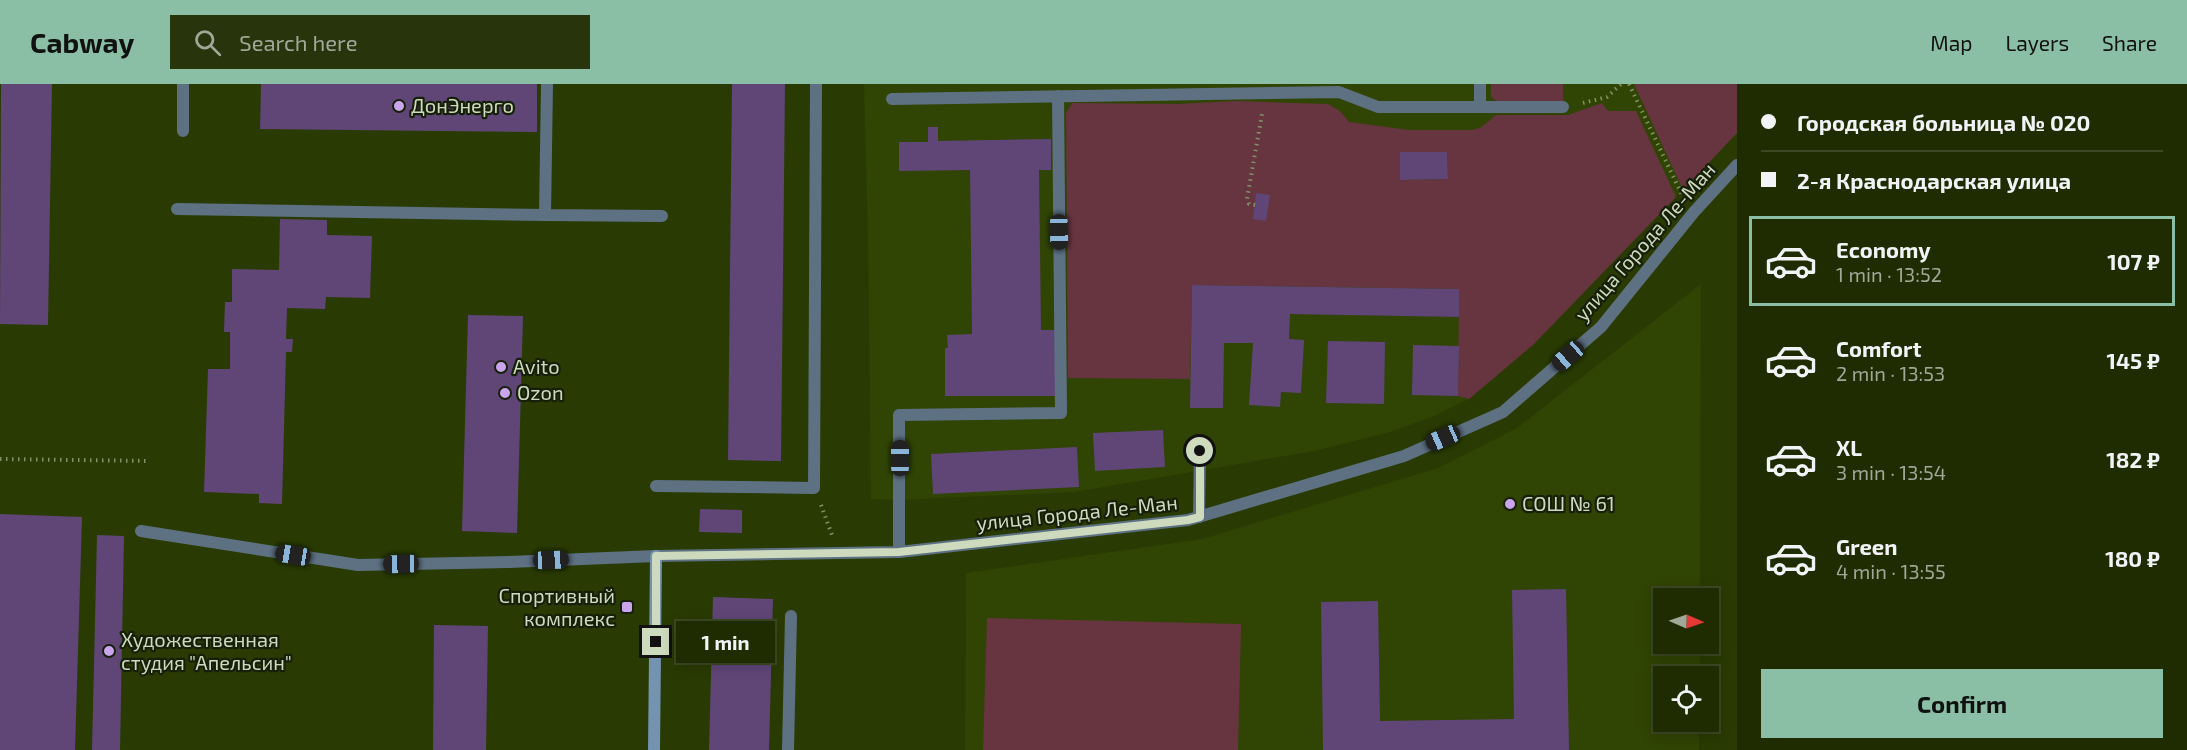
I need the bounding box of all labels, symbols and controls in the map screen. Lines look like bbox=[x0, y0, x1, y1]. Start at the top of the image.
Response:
search box bbox=[170, 15, 590, 69]
text: Cabway bbox=[30, 25, 134, 59]
icon: search bbox=[191, 26, 224, 59]
text: Search here bbox=[239, 29, 357, 55]
text: Map bbox=[1930, 30, 1972, 55]
text: Layers bbox=[2005, 30, 2069, 55]
text: Share bbox=[2102, 30, 2157, 55]
place label: ДонЭнерго bbox=[411, 93, 514, 117]
marker: ДонЭнерго bbox=[392, 99, 406, 113]
text: Городская больница № 020 bbox=[1797, 109, 2090, 135]
street label: улица Города Ле-Ман bbox=[1569, 157, 1720, 326]
text: 2-я Краснодарская улица bbox=[1797, 167, 2071, 193]
car bbox=[1050, 214, 1068, 250]
icon: car bbox=[1764, 234, 1818, 288]
text: Economy bbox=[1836, 236, 1931, 262]
text: 107 ₽ bbox=[2107, 248, 2160, 274]
text: 1 min · 13:52 bbox=[1836, 262, 1942, 286]
icon: car bbox=[1764, 333, 1818, 387]
text: Comfort bbox=[1836, 335, 1921, 361]
car bbox=[1549, 337, 1587, 375]
text: 145 ₽ bbox=[2107, 347, 2160, 373]
place label: Avito bbox=[513, 354, 560, 378]
marker: Avito bbox=[494, 360, 508, 374]
text: 2 min · 13:53 bbox=[1836, 361, 1945, 385]
place label: Ozon bbox=[517, 380, 564, 404]
marker: Ozon bbox=[498, 386, 512, 400]
car bbox=[1423, 422, 1463, 454]
icon: car bbox=[1764, 432, 1818, 486]
text: XL bbox=[1836, 434, 1862, 460]
route start bbox=[1186, 437, 1213, 464]
car bbox=[891, 440, 909, 476]
text: 182 ₽ bbox=[2106, 446, 2160, 472]
text: 3 min · 13:54 bbox=[1836, 460, 1946, 484]
street label: улица Города Ле-Ман bbox=[975, 490, 1179, 535]
place label: СОШ № 61 bbox=[1522, 491, 1615, 515]
marker: СОШ № 61 bbox=[1503, 497, 1517, 511]
icon: car bbox=[1764, 531, 1818, 585]
text: Green bbox=[1836, 533, 1898, 559]
car bbox=[274, 543, 312, 567]
text: 180 ₽ bbox=[2105, 545, 2160, 571]
car bbox=[533, 550, 569, 570]
car bbox=[383, 555, 419, 573]
text: 4 min · 13:55 bbox=[1836, 559, 1946, 583]
place label: Спортивный комплекс bbox=[499, 583, 615, 630]
north arrow bbox=[1653, 588, 1719, 654]
map controls bbox=[1653, 588, 1719, 732]
marker: Спортивный комплекс bbox=[620, 600, 634, 614]
callout: 1 min bbox=[677, 621, 776, 663]
place label: Художественная студия "Апельсин" bbox=[121, 627, 292, 675]
route end bbox=[642, 628, 669, 655]
text: 1 min bbox=[701, 630, 750, 654]
marker: Художественная студия "Апельсин" bbox=[102, 644, 116, 658]
button: locate bbox=[1653, 666, 1719, 732]
button: Confirm bbox=[1761, 669, 2163, 738]

